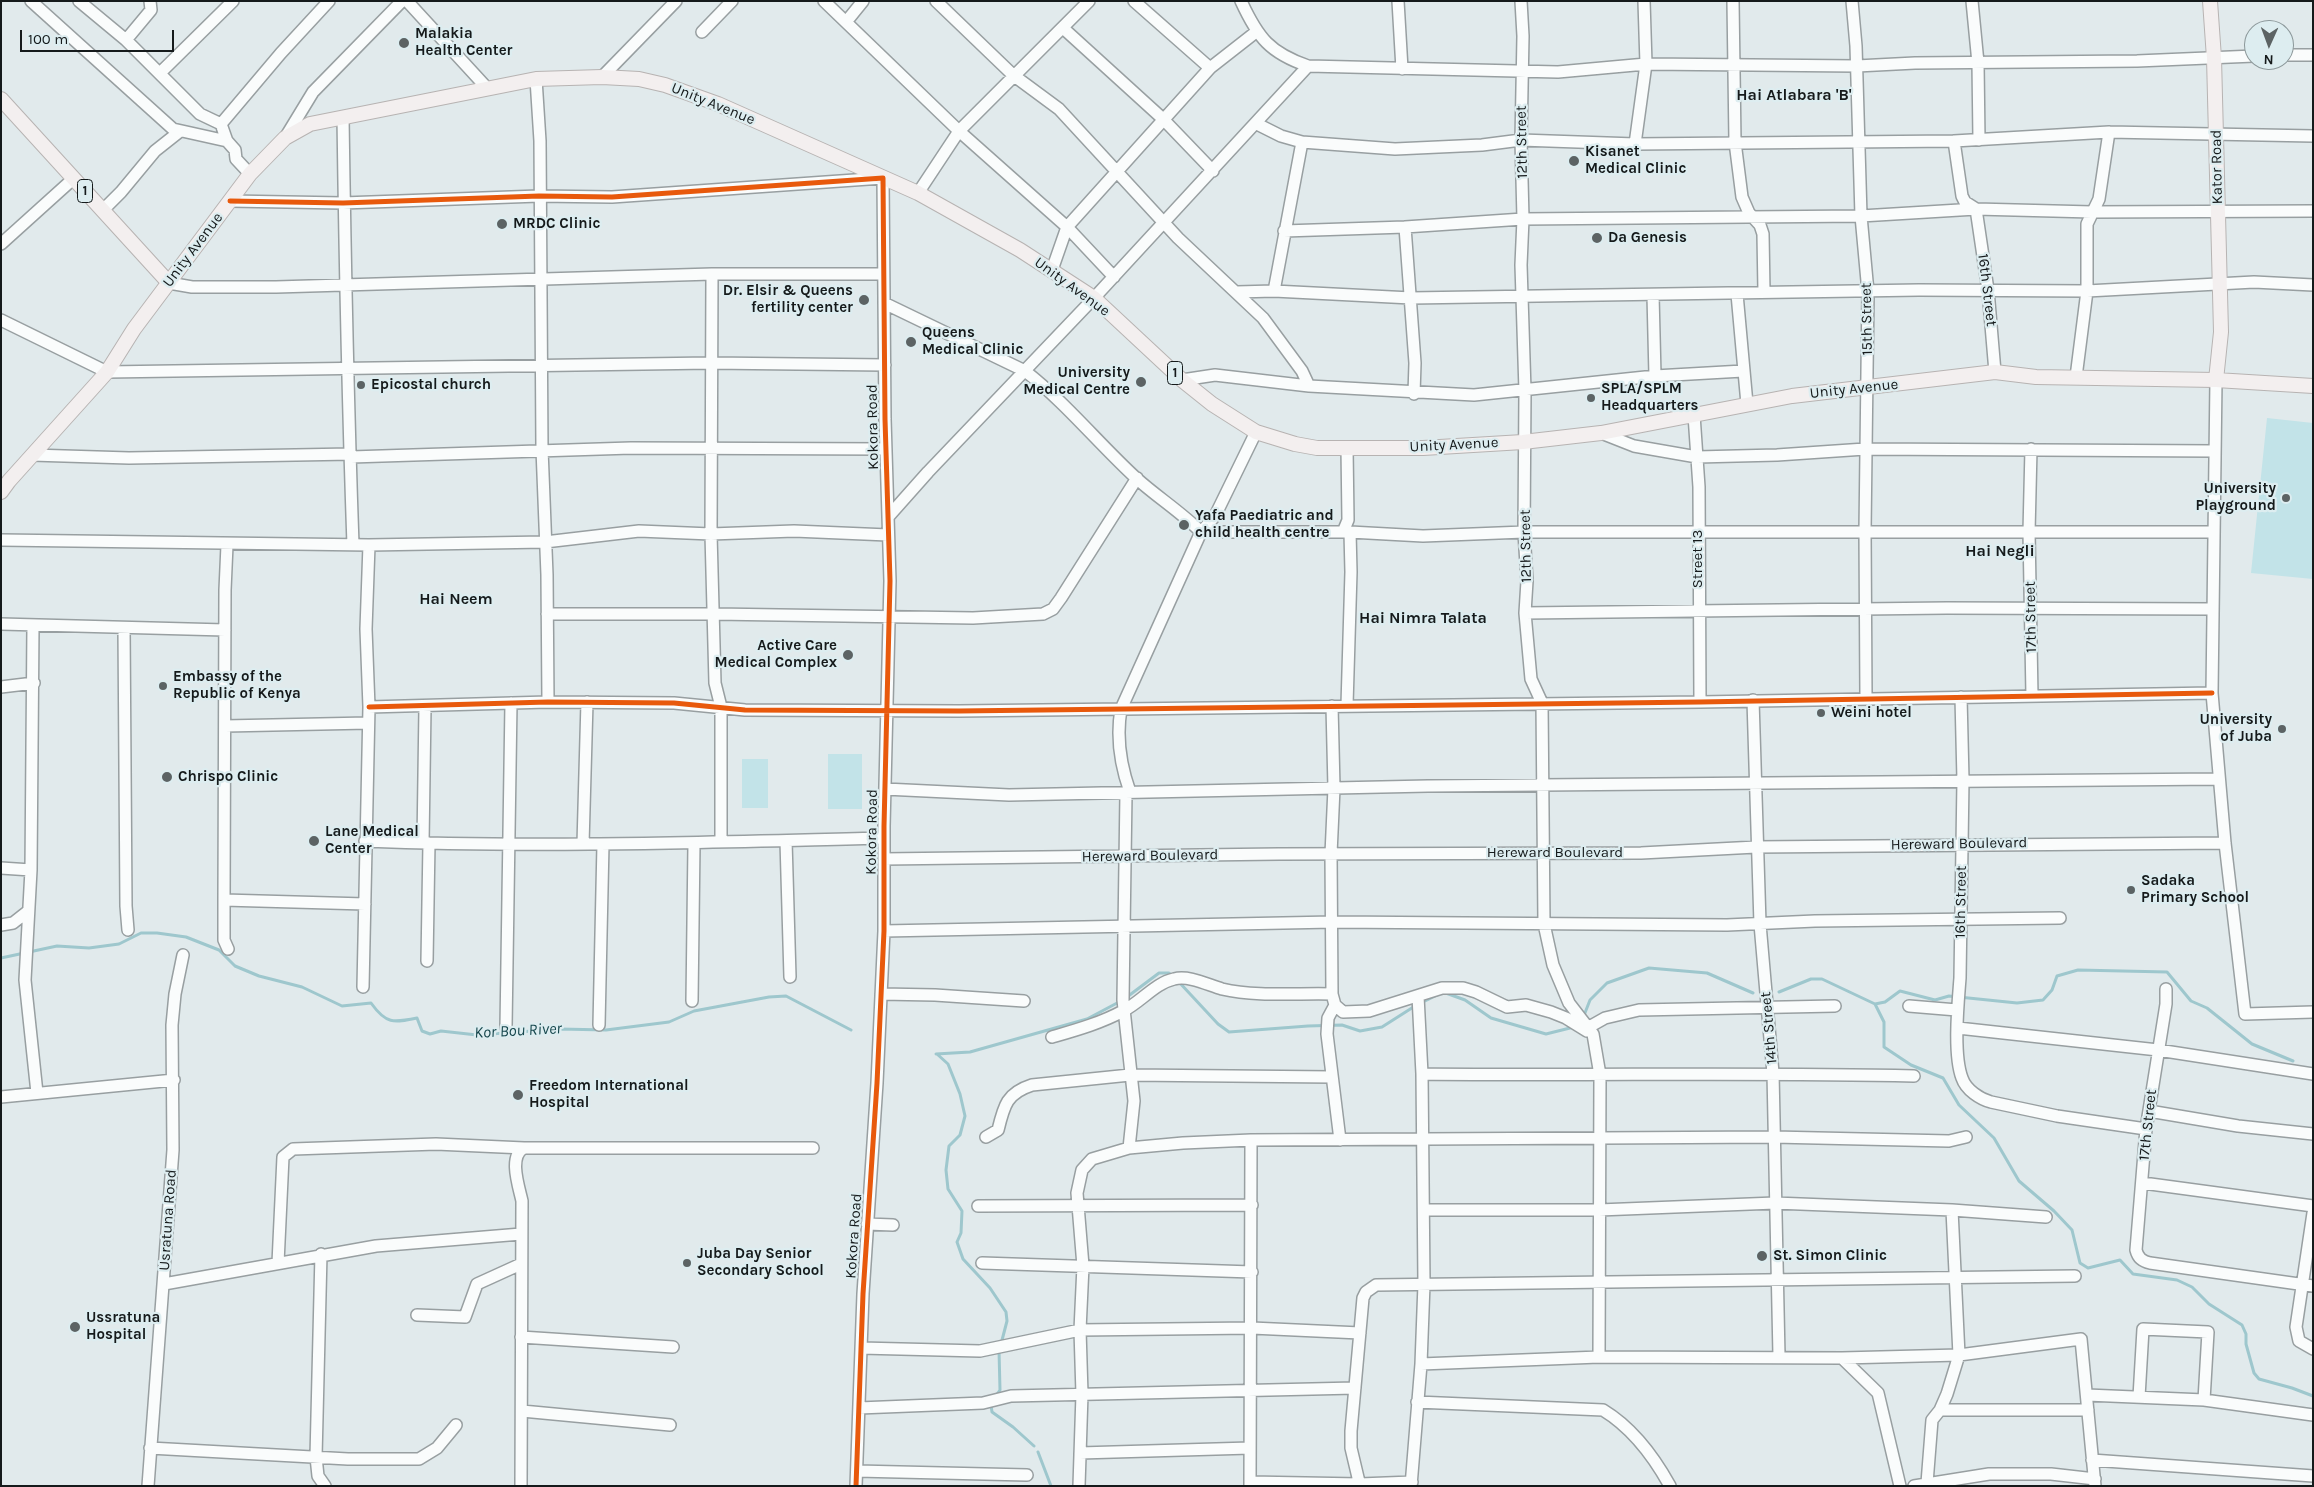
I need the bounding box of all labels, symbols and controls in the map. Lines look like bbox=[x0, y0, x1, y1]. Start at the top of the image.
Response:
scale bar bbox=[22, 20, 176, 52]
north arrow bbox=[2244, 20, 2294, 70]
place label: Malakia Health Center bbox=[415, 25, 512, 60]
text: 100 m bbox=[28, 30, 68, 48]
marker: Malakia Health Center bbox=[397, 36, 411, 50]
text: N bbox=[2263, 51, 2274, 68]
street label: Unity Avenue bbox=[668, 79, 758, 129]
district label: Hai Atlabara 'B' bbox=[1736, 85, 1852, 105]
street label: 12th Street bbox=[1512, 105, 1532, 179]
street label: Kator Road bbox=[2207, 129, 2227, 205]
place label: Kisanet Medical Clinic bbox=[1585, 143, 1686, 178]
marker: Kisanet Medical Clinic bbox=[1567, 154, 1581, 168]
road number: 1 bbox=[78, 180, 92, 202]
street label: Unity Avenue bbox=[159, 209, 227, 291]
place label: MRDC Clinic bbox=[513, 215, 601, 233]
marker: MRDC Clinic bbox=[495, 217, 509, 231]
place label: Da Genesis bbox=[1608, 229, 1687, 247]
marker: Da Genesis bbox=[1590, 231, 1604, 245]
street label: 16th Street bbox=[1974, 253, 2000, 327]
street label: Unity Avenue bbox=[1031, 254, 1113, 320]
place label: Dr. Elsir & Queens fertility center bbox=[723, 282, 853, 317]
street label: 15th Street bbox=[1857, 282, 1877, 356]
marker: Dr. Elsir & Queens fertility center bbox=[857, 293, 871, 307]
place label: Queens Medical Clinic bbox=[922, 324, 1023, 359]
marker: Queens Medical Clinic bbox=[904, 335, 918, 349]
road number: 1 bbox=[1168, 362, 1182, 384]
place label: University Medical Centre bbox=[1023, 364, 1130, 399]
marker: University Medical Centre bbox=[1134, 375, 1148, 389]
street label: Unity Avenue bbox=[1809, 375, 1899, 403]
place label: Epicostal church bbox=[371, 376, 491, 394]
marker: Epicostal church bbox=[355, 379, 367, 391]
place label: SPLA/SPLM Headquarters bbox=[1601, 380, 1698, 415]
street label: Kokora Road bbox=[863, 384, 883, 470]
marker: SPLA/SPLM Headquarters bbox=[1585, 392, 1597, 404]
street label: Unity Avenue bbox=[1409, 434, 1499, 456]
place label: University Playground bbox=[2195, 480, 2276, 515]
marker: University Playground bbox=[2280, 492, 2292, 504]
place label: Yafa Paediatric and child health centre bbox=[1195, 507, 1334, 542]
street label: 12th Street bbox=[1516, 509, 1536, 583]
marker: Yafa Paediatric and child health centre bbox=[1177, 518, 1191, 532]
street label: Street 13 bbox=[1689, 530, 1707, 588]
district label: Hai Negli bbox=[1965, 541, 2035, 561]
street label: 17th Street bbox=[2021, 581, 2041, 653]
district label: Hai Neem bbox=[419, 589, 493, 609]
district label: Hai Nimra Talata bbox=[1359, 608, 1487, 628]
place label: Active Care Medical Complex bbox=[715, 637, 837, 672]
marker: Active Care Medical Complex bbox=[841, 648, 855, 662]
place label: Embassy of the Republic of Kenya bbox=[173, 668, 301, 703]
marker: Embassy of the Republic of Kenya bbox=[157, 680, 169, 692]
place label: Weini hotel bbox=[1831, 704, 1912, 722]
marker: Weini hotel bbox=[1815, 707, 1827, 719]
place label: University of Juba bbox=[2199, 711, 2272, 746]
marker: University of Juba bbox=[2276, 723, 2288, 735]
place label: Chrispo Clinic bbox=[178, 768, 278, 786]
marker: Chrispo Clinic bbox=[160, 770, 174, 784]
street label: Kokora Road bbox=[862, 789, 882, 875]
place label: Lane Medical Center bbox=[325, 823, 419, 858]
marker: Lane Medical Center bbox=[307, 834, 321, 848]
street label: Hereward Boulevard bbox=[1891, 834, 2027, 854]
street label: Hereward Boulevard bbox=[1487, 844, 1623, 862]
street label: Hereward Boulevard bbox=[1082, 846, 1218, 866]
street label: 16th Street bbox=[1951, 865, 1971, 939]
place label: Sadaka Primary School bbox=[2141, 872, 2249, 907]
marker: Sadaka Primary School bbox=[2125, 884, 2137, 896]
street label: 14th Street bbox=[1757, 991, 1781, 1065]
water label: Kor Bou River bbox=[474, 1019, 562, 1043]
place label: Freedom International Hospital bbox=[529, 1077, 689, 1112]
marker: Freedom International Hospital bbox=[511, 1088, 525, 1102]
street label: 17th Street bbox=[2135, 1089, 2161, 1161]
street label: Usratuna Road bbox=[155, 1169, 181, 1271]
street label: Kokora Road bbox=[842, 1193, 866, 1279]
place label: Juba Day Senior Secondary School bbox=[697, 1245, 824, 1280]
place label: St. Simon Clinic bbox=[1773, 1247, 1887, 1265]
marker: St. Simon Clinic bbox=[1755, 1249, 1769, 1263]
marker: Juba Day Senior Secondary School bbox=[681, 1257, 693, 1269]
place label: Ussratuna Hospital bbox=[86, 1309, 160, 1344]
marker: Ussratuna Hospital bbox=[68, 1320, 82, 1334]

